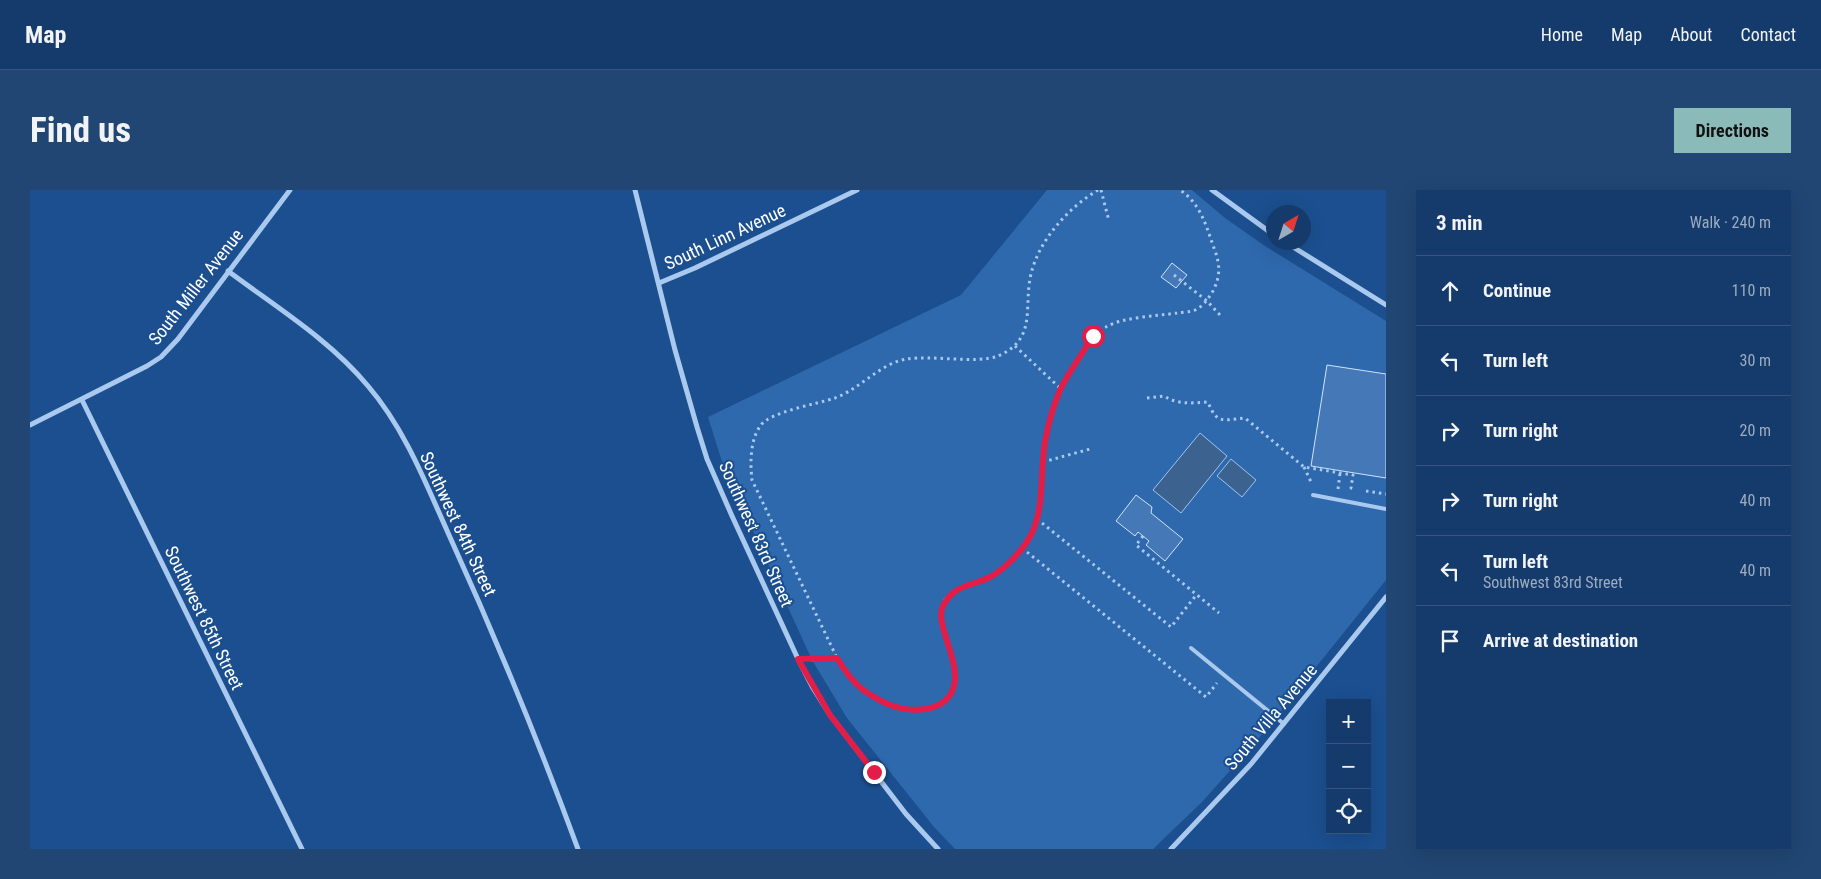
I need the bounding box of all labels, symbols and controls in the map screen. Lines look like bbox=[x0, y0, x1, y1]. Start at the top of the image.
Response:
text: Map bbox=[25, 21, 66, 49]
text: Home bbox=[1541, 24, 1583, 45]
text: Map bbox=[1611, 24, 1642, 45]
text: About bbox=[1670, 24, 1712, 45]
text: Contact bbox=[1740, 24, 1796, 45]
button: Directions bbox=[1674, 108, 1791, 153]
text: Find us bbox=[30, 110, 131, 151]
street label: South Linn Avenue bbox=[661, 199, 789, 274]
north arrow bbox=[1266, 205, 1311, 250]
text: 3 min bbox=[1436, 211, 1483, 235]
text: Walk · 240 m bbox=[1690, 213, 1771, 232]
street label: South Miller Avenue bbox=[144, 225, 247, 349]
icon: ahead bbox=[1436, 277, 1464, 305]
text: Continue bbox=[1483, 279, 1551, 302]
text: 110 m bbox=[1732, 281, 1771, 300]
route start bbox=[1082, 325, 1105, 348]
icon: left bbox=[1436, 347, 1464, 375]
text: Turn left bbox=[1483, 349, 1548, 372]
text: 30 m bbox=[1739, 351, 1771, 370]
icon: right bbox=[1436, 417, 1464, 445]
text: Turn right bbox=[1483, 419, 1558, 442]
text: 20 m bbox=[1739, 421, 1771, 440]
street label: Southwest 84th Street bbox=[416, 448, 501, 599]
street label: Southwest 83rd Street bbox=[715, 458, 798, 610]
icon: right bbox=[1436, 487, 1464, 515]
text: Turn right bbox=[1483, 489, 1558, 512]
text: 40 m bbox=[1739, 491, 1771, 510]
street label: Southwest 85th Street bbox=[161, 543, 248, 693]
text: Turn left bbox=[1483, 550, 1548, 573]
icon: left bbox=[1436, 557, 1464, 585]
text: 40 m bbox=[1739, 561, 1771, 580]
text: Southwest 83rd Street bbox=[1483, 573, 1623, 592]
icon: arrive bbox=[1436, 627, 1464, 655]
text: Arrive at destination bbox=[1483, 629, 1638, 652]
street label: South Villa Avenue bbox=[1220, 659, 1321, 774]
map controls bbox=[1326, 699, 1371, 834]
button: + bbox=[1326, 699, 1371, 744]
button: − bbox=[1326, 744, 1371, 789]
route end bbox=[863, 761, 886, 784]
button: locate bbox=[1326, 789, 1371, 834]

